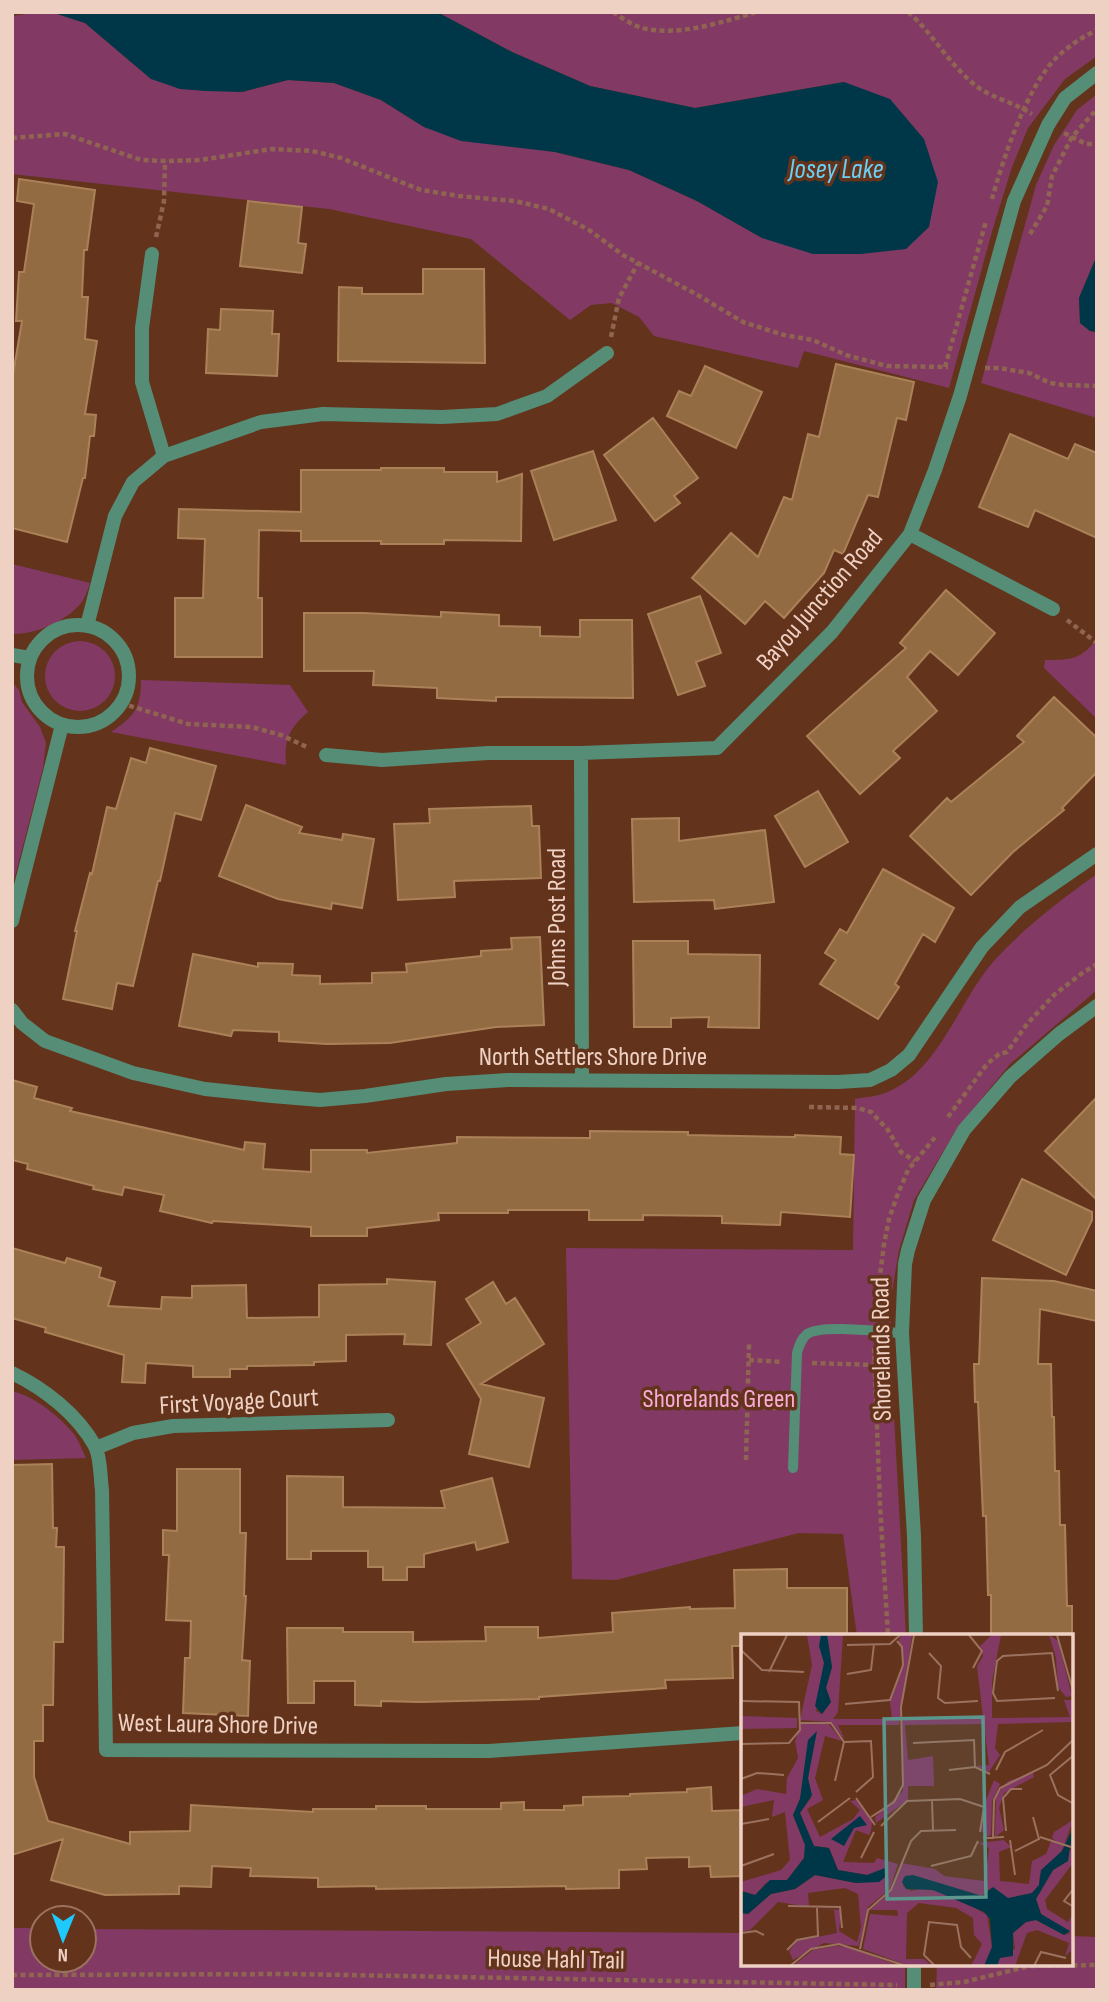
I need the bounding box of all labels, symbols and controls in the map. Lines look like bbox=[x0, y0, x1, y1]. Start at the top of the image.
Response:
water label: Josey Lake bbox=[787, 153, 883, 186]
street label: Bayou Junction Road bbox=[750, 523, 890, 677]
street label: Johns Post Road bbox=[542, 848, 573, 987]
street label: North Settlers Shore Drive bbox=[479, 1042, 707, 1073]
street label: Shorelands Road bbox=[865, 1277, 899, 1421]
street label: First Voyage Court bbox=[159, 1382, 319, 1422]
park label: Shorelands Green bbox=[643, 1384, 795, 1415]
inset map bbox=[741, 1634, 1074, 1967]
street label: West Laura Shore Drive bbox=[118, 1708, 318, 1742]
north arrow bbox=[28, 1904, 98, 1974]
text: N bbox=[57, 1943, 68, 1966]
street label: House Hahl Trail bbox=[487, 1943, 625, 1977]

